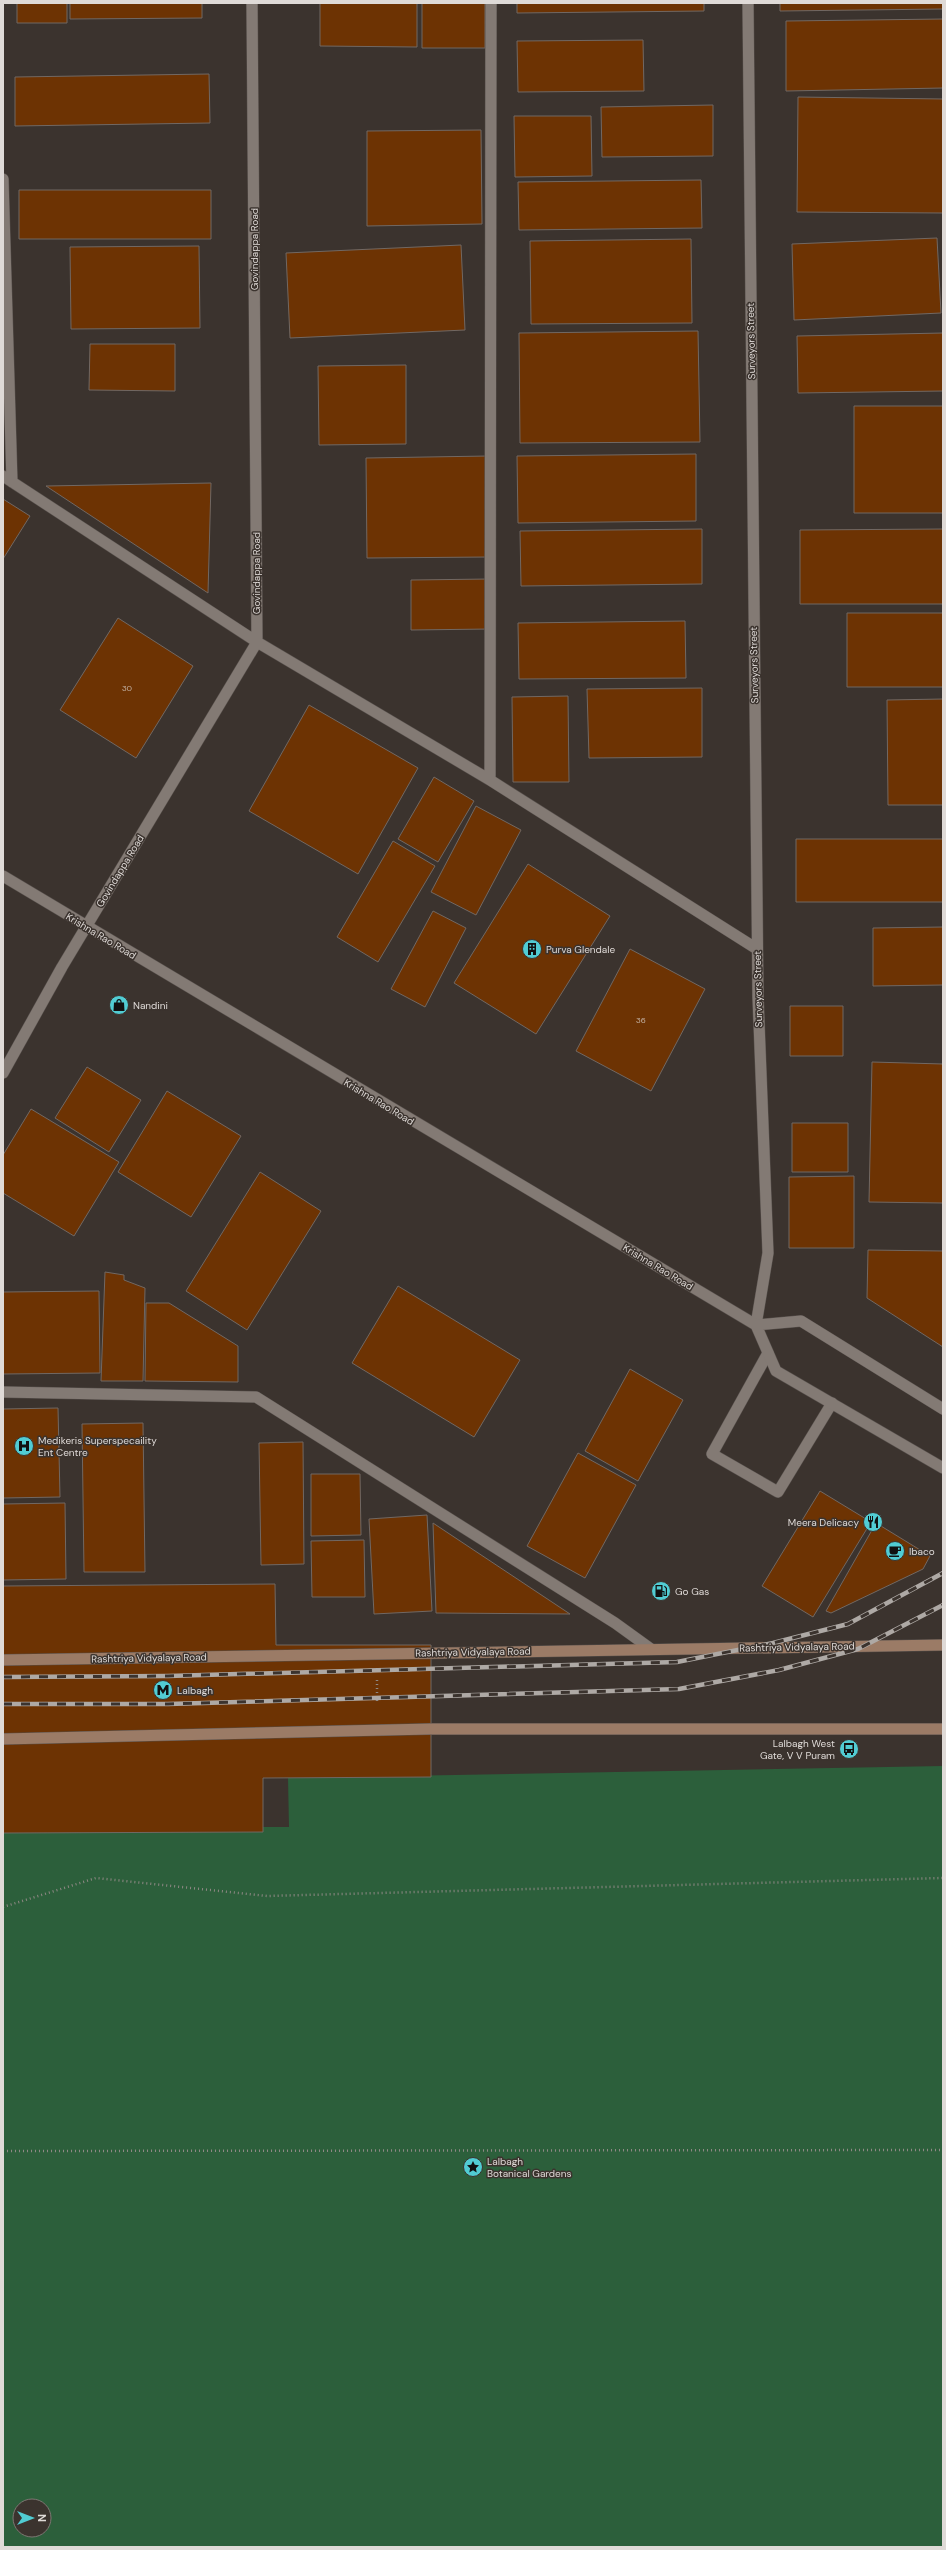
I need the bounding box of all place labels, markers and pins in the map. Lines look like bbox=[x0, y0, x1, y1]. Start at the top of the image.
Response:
building icon: Purva Glendale bbox=[521, 938, 543, 960]
place label: Purva Glendale bbox=[546, 943, 616, 956]
shop icon: Nandini bbox=[108, 994, 130, 1016]
place label: Nandini bbox=[133, 999, 168, 1012]
place label: Medikeris Superspecaility Ent Centre bbox=[38, 1434, 157, 1459]
hospital icon: Medikeris Superspecaility Ent Centre bbox=[13, 1435, 35, 1457]
restaurant icon: Meera Delicacy bbox=[862, 1511, 884, 1533]
place label: Meera Delicacy bbox=[788, 1516, 859, 1529]
cafe icon: Ibaco bbox=[884, 1540, 906, 1562]
place label: Ibaco bbox=[909, 1545, 935, 1558]
fuel station icon: Go Gas bbox=[650, 1580, 672, 1602]
place label: Go Gas bbox=[675, 1585, 709, 1598]
metro station icon: Lalbagh bbox=[152, 1679, 174, 1701]
place label: Lalbagh bbox=[177, 1684, 213, 1697]
place label: Lalbagh West Gate, V V Puram bbox=[760, 1737, 835, 1762]
bus stop icon: Lalbagh West Gate, V V Puram bbox=[838, 1738, 860, 1760]
place label: Lalbagh Botanical Gardens bbox=[487, 2155, 572, 2180]
place icon: Lalbagh Botanical Gardens bbox=[462, 2156, 484, 2178]

